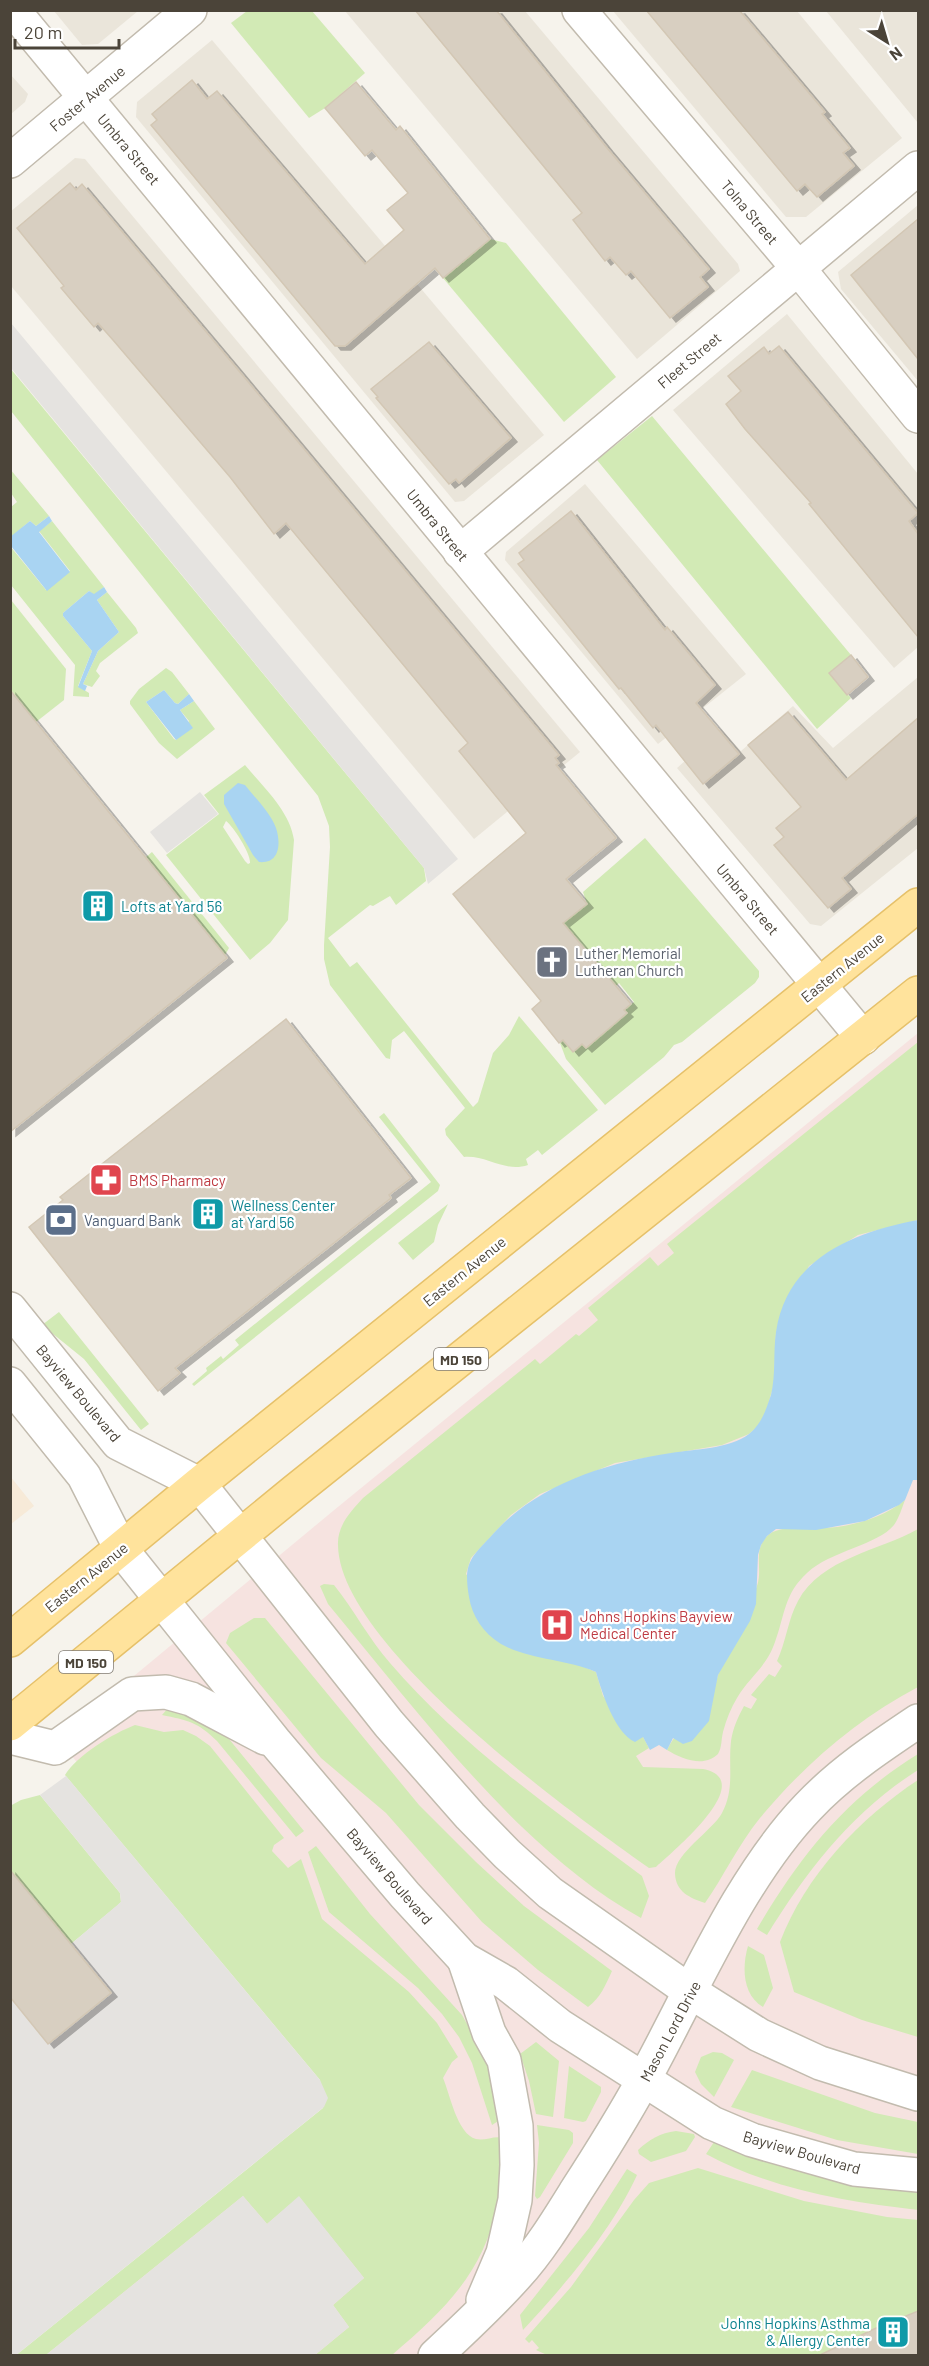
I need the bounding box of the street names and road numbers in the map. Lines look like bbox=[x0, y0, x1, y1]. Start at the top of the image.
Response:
street label: Foster Avenue bbox=[46, 61, 128, 135]
street label: Umbra Street bbox=[94, 110, 164, 188]
street label: Tolna Street bbox=[718, 176, 782, 248]
street label: Fleet Street bbox=[654, 328, 724, 392]
street label: Umbra Street bbox=[404, 485, 472, 565]
street label: Umbra Street bbox=[713, 860, 783, 938]
street label: Eastern Avenue bbox=[797, 928, 887, 1006]
street label: Eastern Avenue bbox=[419, 1232, 509, 1310]
street label: Bayview Boulevard bbox=[33, 1341, 125, 1445]
road number: MD 150 bbox=[434, 1348, 488, 1370]
street label: Eastern Avenue bbox=[41, 1538, 131, 1616]
road number: MD 150 bbox=[59, 1651, 113, 1673]
street label: Bayview Boulevard bbox=[343, 1824, 437, 1928]
street label: Mason Lord Drive bbox=[636, 1978, 704, 2084]
street label: Bayview Boulevard bbox=[741, 2127, 863, 2177]

